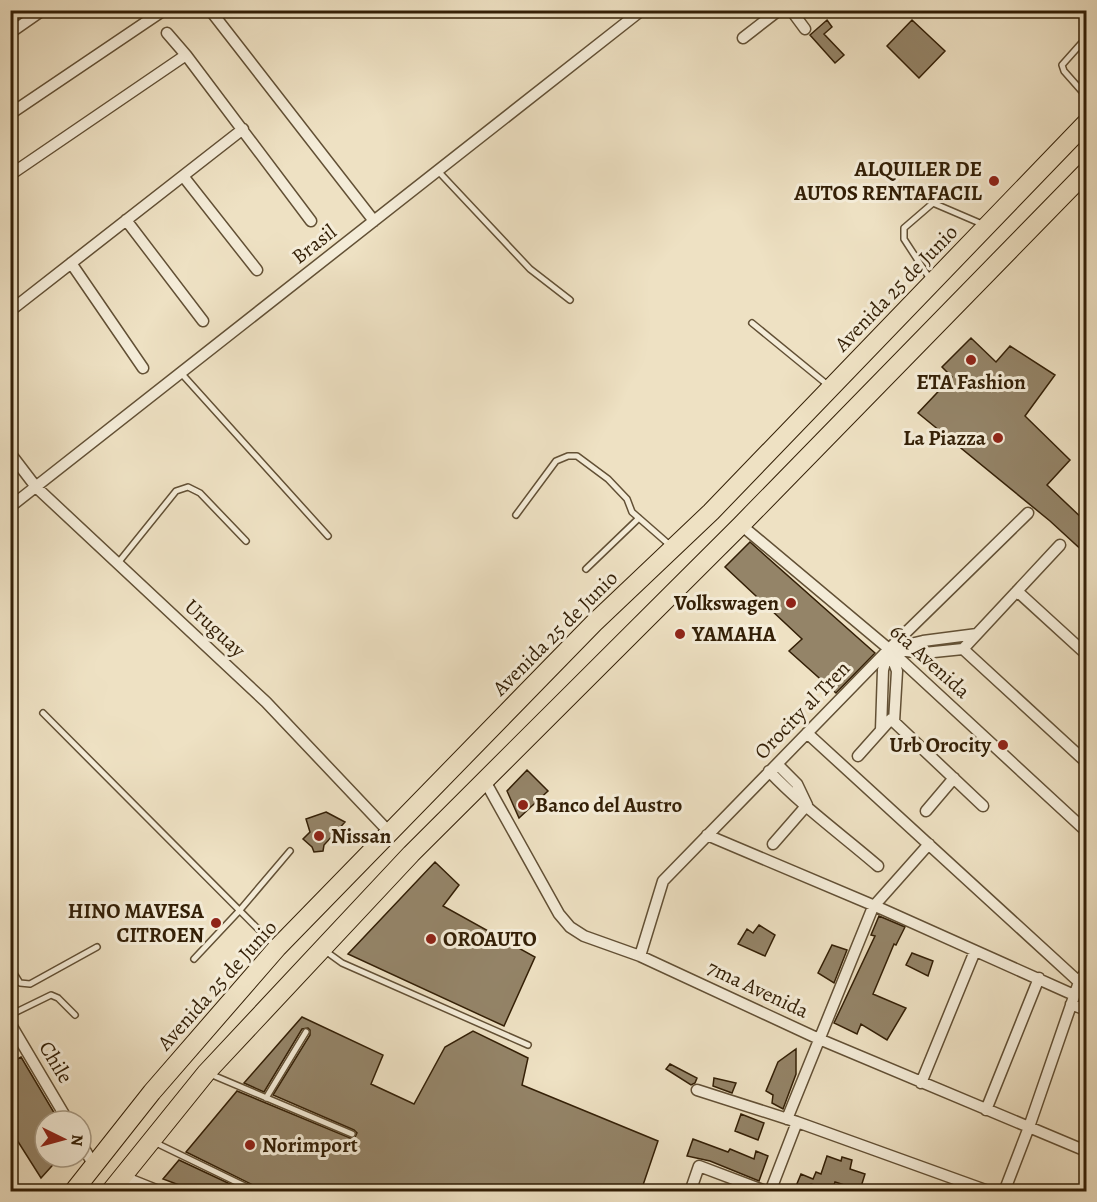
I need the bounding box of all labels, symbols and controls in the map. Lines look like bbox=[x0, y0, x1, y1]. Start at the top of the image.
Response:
place label: ALQUILER DE AUTOS RENTAFACIL bbox=[793, 155, 983, 207]
marker: ALQUILER DE AUTOS RENTAFACIL bbox=[987, 174, 1001, 188]
street label: Brasil bbox=[286, 218, 342, 270]
street label: Avenida 25 de Junio bbox=[827, 218, 964, 358]
marker: ETA Fashion bbox=[964, 353, 978, 367]
place label: ETA Fashion bbox=[916, 368, 1026, 396]
place label: La Piazza bbox=[903, 424, 987, 452]
marker: La Piazza bbox=[991, 431, 1005, 445]
street label: Avenida 25 de Junio bbox=[486, 564, 624, 702]
place label: Volkswagen bbox=[673, 589, 779, 617]
street label: Uruguay bbox=[178, 593, 252, 664]
marker: Volkswagen bbox=[784, 596, 798, 610]
street label: 6ta Avenida bbox=[884, 617, 976, 705]
place label: YAMAHA bbox=[691, 620, 777, 648]
marker: YAMAHA bbox=[673, 627, 687, 641]
street label: Orocity al Tren bbox=[748, 655, 856, 765]
place label: Urb Orocity bbox=[889, 731, 992, 759]
marker: Urb Orocity bbox=[996, 738, 1010, 752]
place label: Banco del Austro bbox=[535, 791, 683, 819]
marker: Banco del Austro bbox=[516, 798, 530, 812]
place label: Nissan bbox=[331, 822, 392, 850]
marker: Nissan bbox=[312, 829, 326, 843]
place label: HINO MAVESA CITROEN bbox=[68, 897, 205, 949]
street label: Avenida 25 de Junio bbox=[150, 914, 283, 1057]
marker: HINO MAVESA CITROEN bbox=[209, 916, 223, 930]
place label: OROAUTO bbox=[443, 925, 537, 953]
marker: OROAUTO bbox=[424, 932, 438, 946]
street label: 7ma Avenida bbox=[703, 953, 813, 1025]
street label: Chile bbox=[32, 1036, 80, 1088]
north arrow bbox=[33, 1109, 93, 1169]
place label: Norimport bbox=[262, 1131, 358, 1159]
text: N bbox=[65, 1133, 88, 1147]
marker: Norimport bbox=[243, 1138, 257, 1152]

